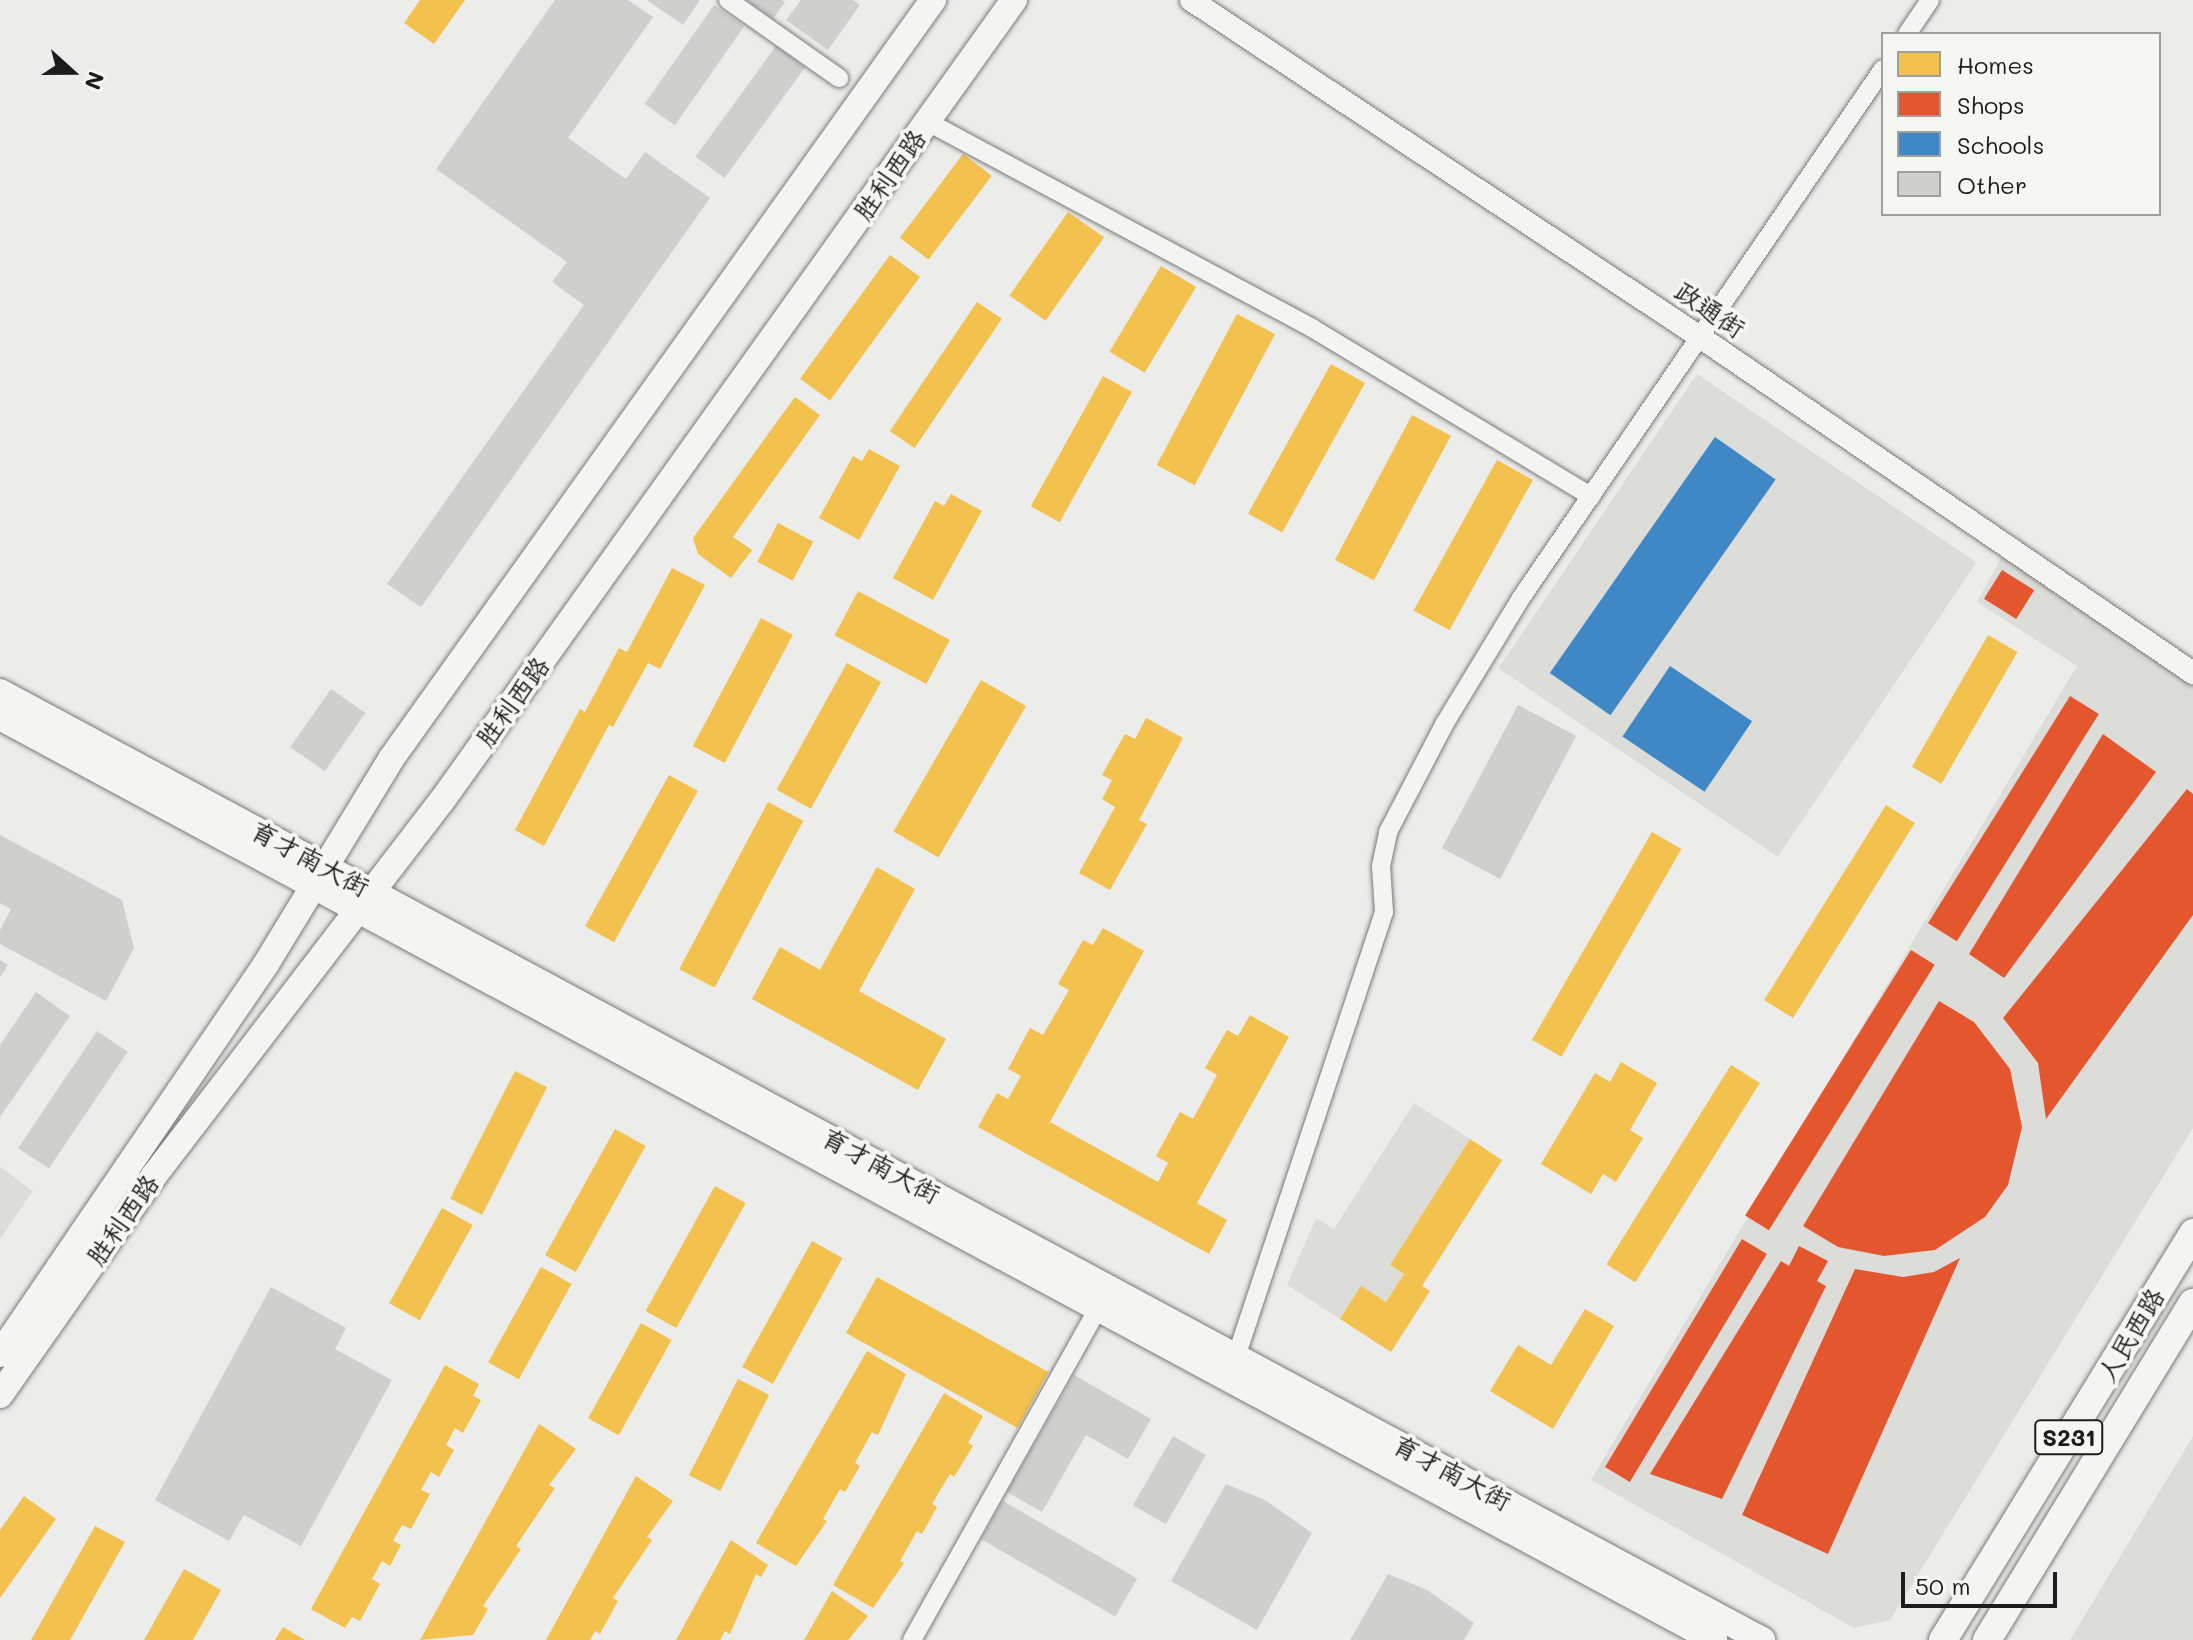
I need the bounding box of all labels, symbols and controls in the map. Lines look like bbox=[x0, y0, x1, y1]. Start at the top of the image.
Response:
north arrow bbox=[32, 32, 112, 112]
legend bbox=[1881, 32, 2161, 216]
text: Homes bbox=[1957, 49, 2034, 80]
text: N bbox=[78, 68, 111, 94]
text: Shops bbox=[1957, 89, 2025, 120]
street label: 胜利西路 bbox=[847, 123, 933, 227]
text: Schools bbox=[1957, 129, 2044, 160]
text: Other bbox=[1957, 169, 2027, 200]
street label: 政通街 bbox=[1669, 275, 1751, 345]
street label: 胜利西路 bbox=[470, 651, 556, 753]
street label: 育才南大街 bbox=[245, 815, 375, 903]
street label: 育才南大街 bbox=[816, 1122, 946, 1210]
street label: 胜利西路 bbox=[80, 1168, 166, 1272]
street label: 人民西路 bbox=[2091, 1282, 2171, 1388]
road number: S231 bbox=[2033, 1417, 2105, 1457]
street label: 育才南大街 bbox=[1387, 1429, 1517, 1517]
scale bar bbox=[1905, 1556, 2061, 1606]
text: 50 m bbox=[1915, 1570, 1971, 1601]

